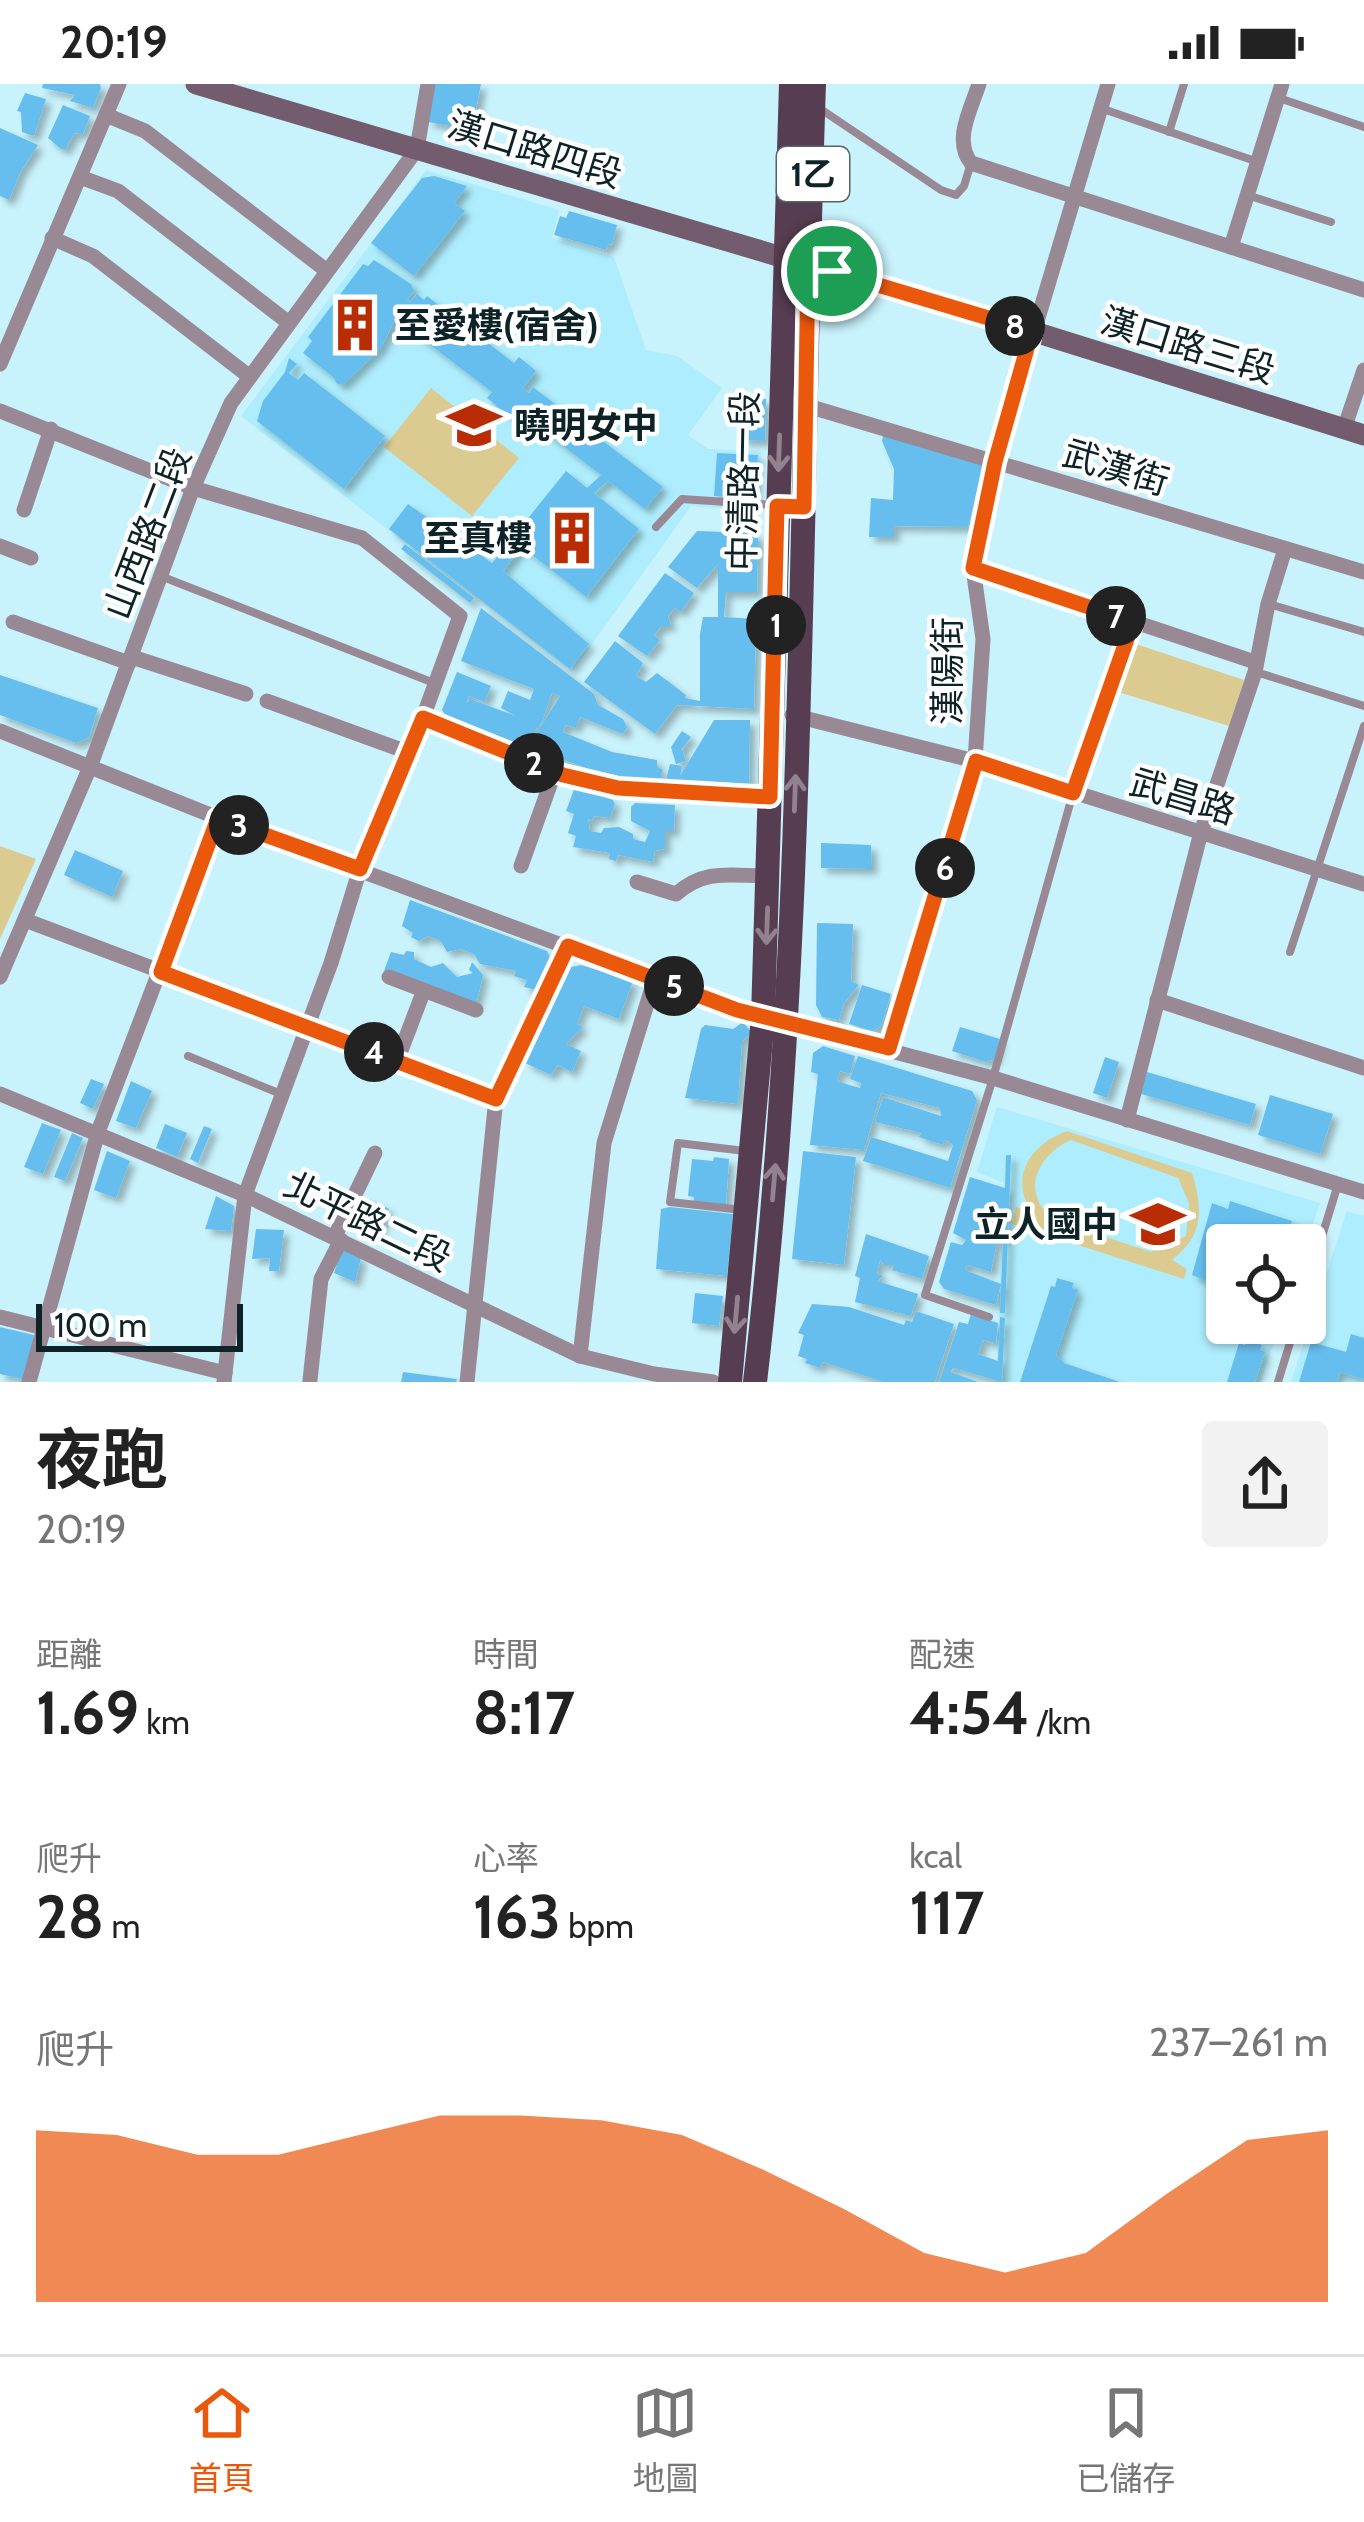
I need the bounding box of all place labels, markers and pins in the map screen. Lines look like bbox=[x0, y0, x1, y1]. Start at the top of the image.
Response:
pin bbox=[781, 220, 883, 322]
building icon: 至愛樓(宿舍) bbox=[326, 296, 384, 354]
pin: 8 bbox=[985, 296, 1045, 356]
place label: 至愛樓(宿舍) bbox=[395, 303, 599, 347]
school or university icon: 曉明女中 bbox=[445, 396, 503, 454]
place label: 曉明女中 bbox=[514, 403, 658, 447]
building icon: 至真樓 bbox=[543, 509, 601, 567]
place label: 至真樓 bbox=[424, 516, 532, 560]
pin: 7 bbox=[1086, 586, 1146, 646]
pin: 1 bbox=[746, 595, 806, 655]
pin: 2 bbox=[504, 733, 564, 793]
pin: 3 bbox=[209, 795, 269, 855]
pin: 6 bbox=[915, 838, 975, 898]
pin: 5 bbox=[644, 956, 704, 1016]
pin: 4 bbox=[344, 1022, 404, 1082]
school or university icon: 立人國中 bbox=[1129, 1195, 1187, 1253]
place label: 立人國中 bbox=[974, 1202, 1118, 1246]

